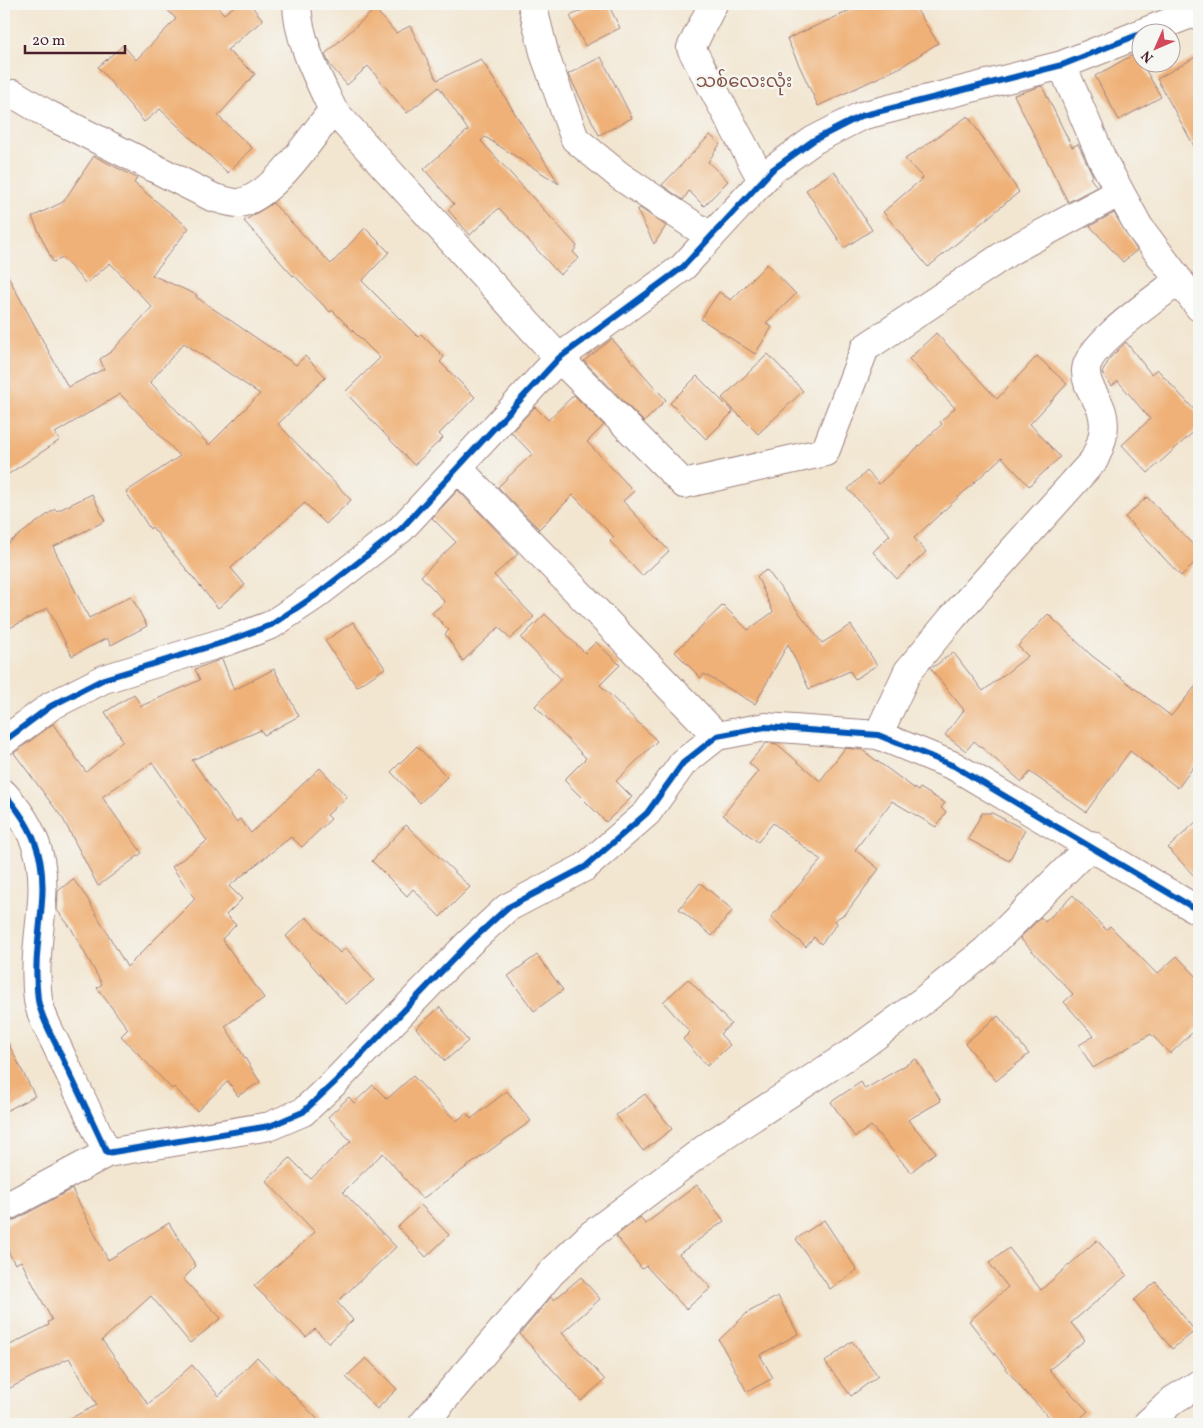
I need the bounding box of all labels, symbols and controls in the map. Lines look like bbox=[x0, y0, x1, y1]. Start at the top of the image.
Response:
scale bar bbox=[25, 22, 125, 54]
north arrow bbox=[1130, 22, 1180, 72]
text: 20 m bbox=[32, 31, 65, 52]
text: N bbox=[1138, 46, 1158, 66]
district label: သစ်လေးလုံး bbox=[696, 68, 792, 96]

